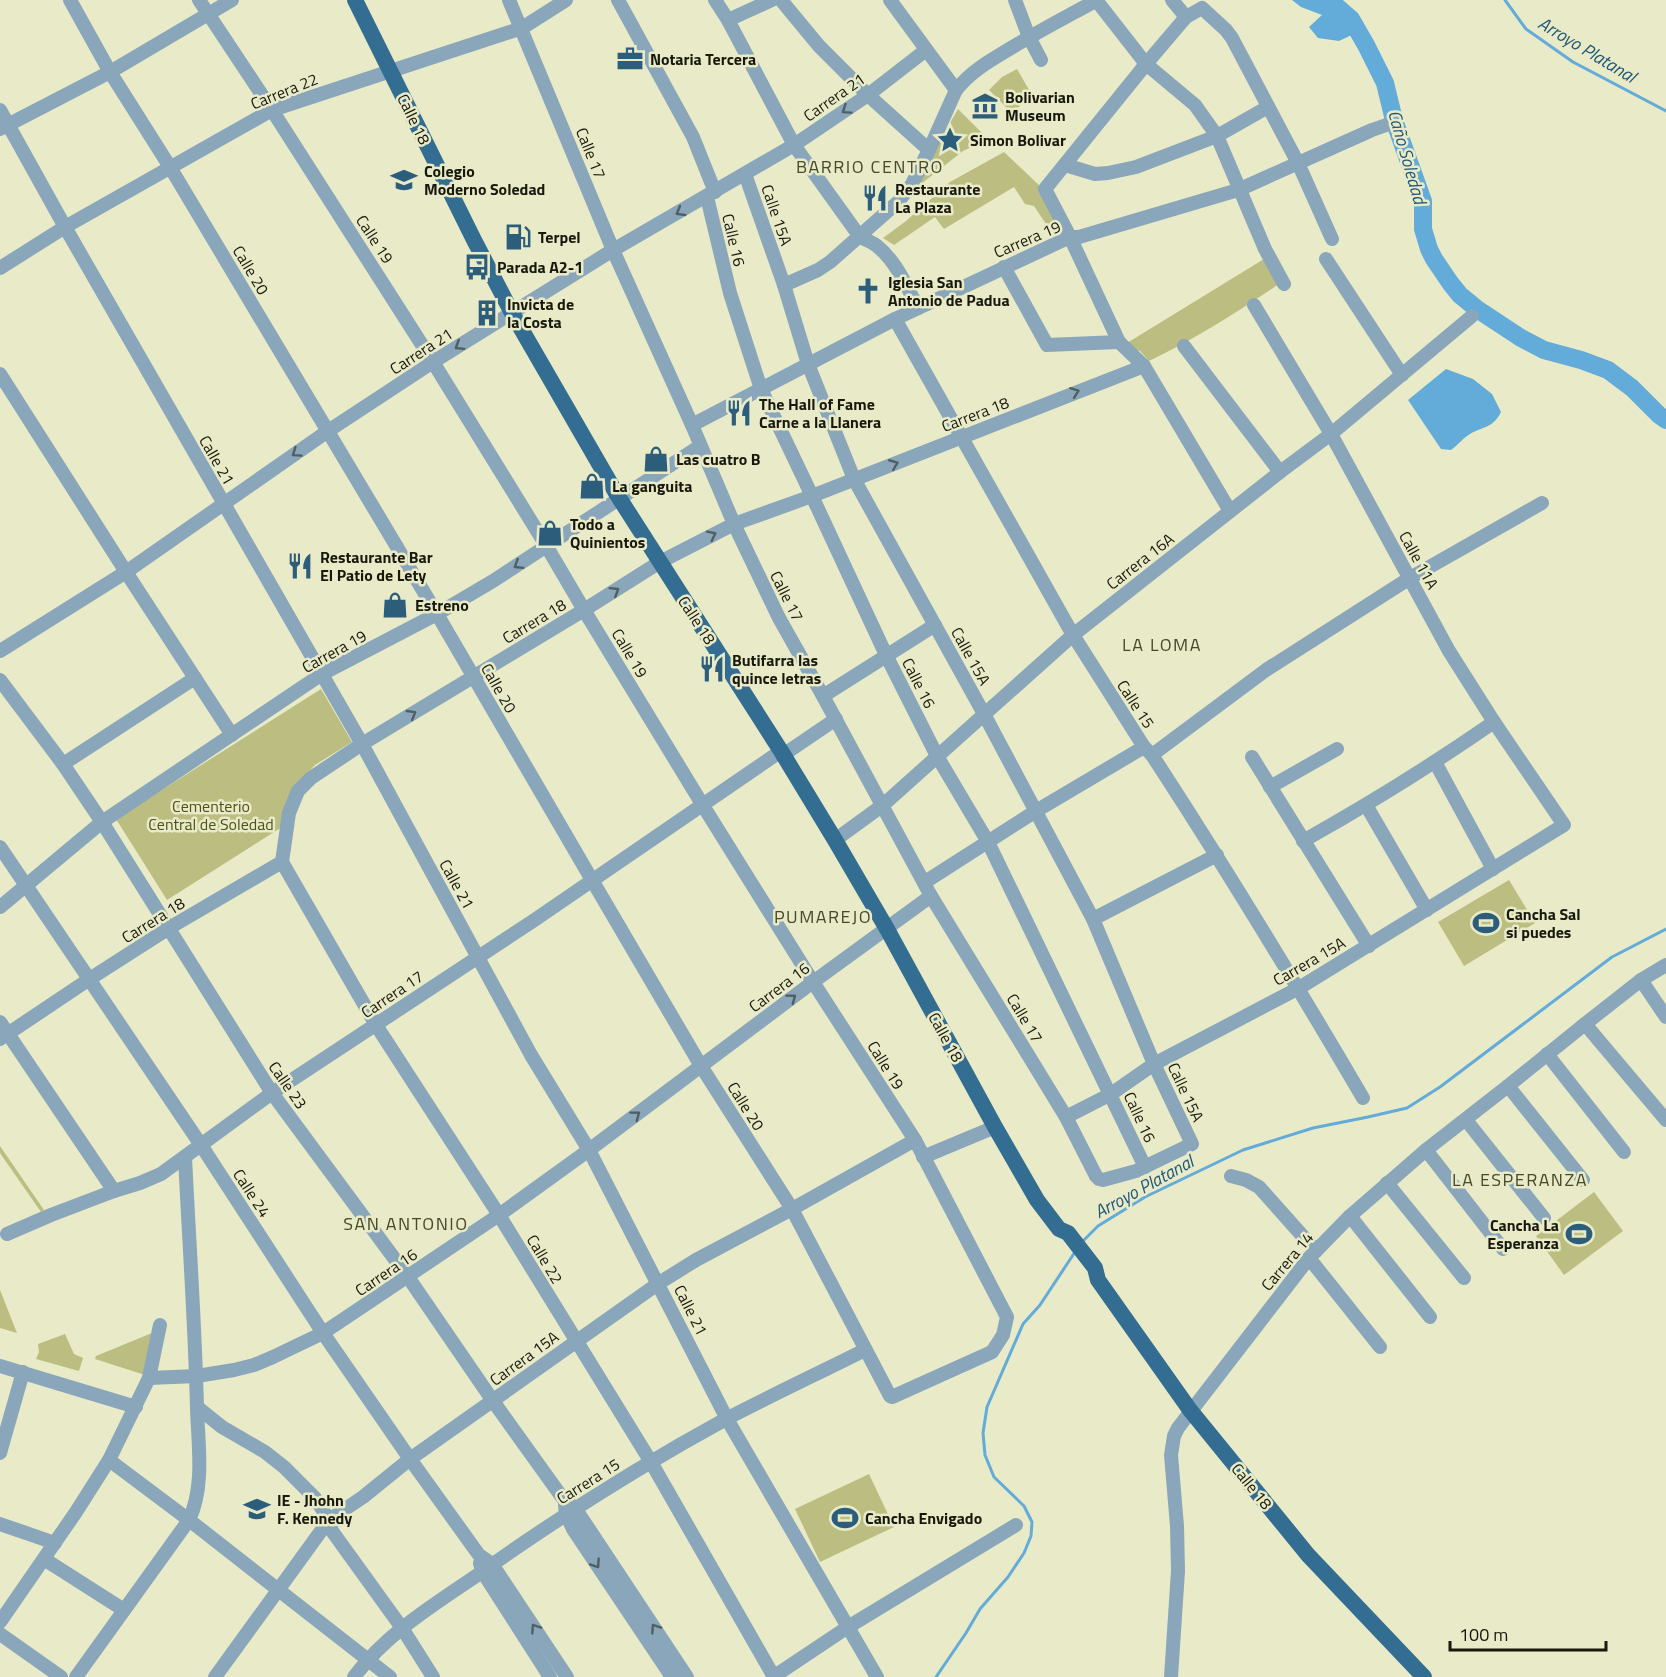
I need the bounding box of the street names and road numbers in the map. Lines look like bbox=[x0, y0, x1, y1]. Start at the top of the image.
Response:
street label: Carrera 22 bbox=[247, 67, 321, 115]
street label: Carrera 21 bbox=[798, 67, 870, 127]
street label: Calle 18 bbox=[391, 90, 437, 148]
street label: Calle 17 bbox=[570, 124, 612, 182]
street label: Calle 15A bbox=[755, 181, 799, 249]
street label: Calle 19 bbox=[350, 210, 400, 268]
street label: Calle 16 bbox=[716, 211, 752, 269]
street label: Carrera 19 bbox=[990, 214, 1064, 264]
street label: Calle 20 bbox=[227, 241, 275, 299]
street label: Carrera 21 bbox=[385, 322, 457, 380]
street label: Carrera 18 bbox=[938, 390, 1012, 438]
street label: Calle 21 bbox=[193, 431, 241, 489]
street label: Carrera 16A bbox=[1101, 527, 1179, 595]
street label: Calle 11A bbox=[1393, 527, 1445, 594]
street label: Calle 17 bbox=[764, 567, 810, 625]
street label: Calle 18 bbox=[672, 591, 722, 649]
street label: Carrera 18 bbox=[498, 592, 571, 649]
street label: Carrera 19 bbox=[297, 623, 371, 679]
street label: Calle 15A bbox=[945, 623, 997, 690]
street label: Calle 19 bbox=[606, 624, 654, 682]
street label: Calle 16 bbox=[896, 654, 942, 712]
street label: Calle 20 bbox=[475, 659, 523, 717]
street label: Calle 15 bbox=[1111, 675, 1161, 733]
street label: Calle 21 bbox=[434, 855, 480, 913]
street label: Carrera 18 bbox=[117, 891, 189, 949]
street label: Carrera 15A bbox=[1268, 930, 1350, 991]
street label: Carrera 16 bbox=[744, 956, 814, 1018]
street label: Carrera 17 bbox=[356, 964, 428, 1024]
street label: Calle 17 bbox=[1001, 989, 1049, 1047]
street label: Calle 18 bbox=[923, 1008, 970, 1066]
street label: Calle 19 bbox=[862, 1036, 910, 1094]
street label: Calle 23 bbox=[263, 1056, 313, 1114]
street label: Calle 15A bbox=[1162, 1058, 1210, 1126]
street label: Calle 20 bbox=[722, 1077, 770, 1135]
street label: Calle 16 bbox=[1118, 1088, 1162, 1146]
street label: Calle 24 bbox=[227, 1164, 277, 1222]
street label: Carrera 14 bbox=[1255, 1226, 1319, 1296]
street label: Calle 22 bbox=[521, 1230, 569, 1288]
street label: Carrera 16 bbox=[350, 1242, 422, 1302]
street label: Calle 21 bbox=[668, 1281, 714, 1339]
street label: Carrera 15A bbox=[484, 1324, 564, 1391]
street label: Carrera 15 bbox=[552, 1452, 624, 1510]
street label: Calle 18 bbox=[1226, 1458, 1278, 1514]

